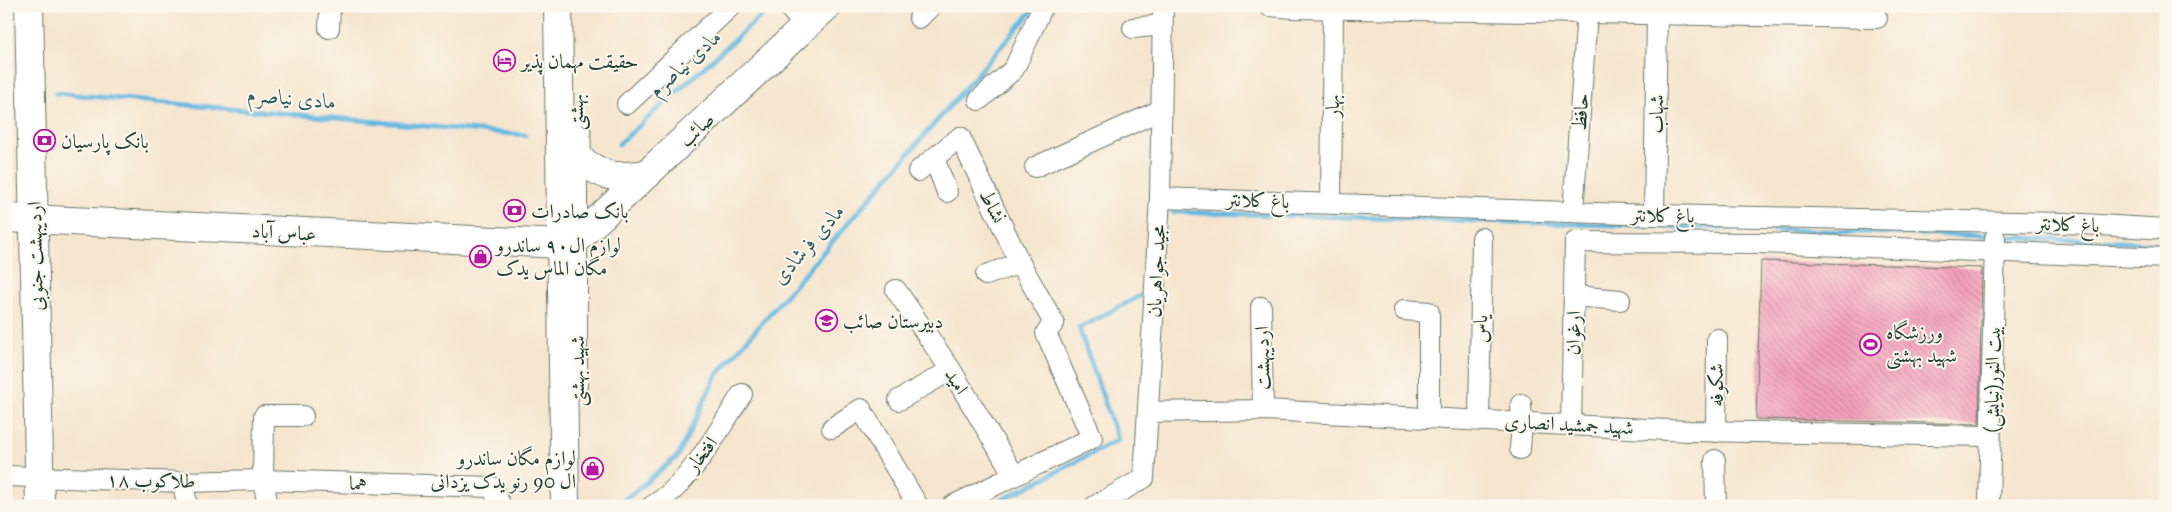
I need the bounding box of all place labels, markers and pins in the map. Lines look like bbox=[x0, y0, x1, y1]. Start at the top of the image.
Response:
hotel icon: حقیقت مهمان پذیر bbox=[493, 49, 517, 73]
place label: حقیقت مهمان پذیر bbox=[519, 49, 639, 75]
bank icon: بانک پارسیان bbox=[33, 129, 57, 153]
place label: بانک پارسیان bbox=[61, 129, 149, 156]
bank icon: بانک صادرات bbox=[503, 199, 527, 223]
place label: بانک صادرات bbox=[531, 199, 629, 223]
place label: لوازم ال۹۰ ساندرو مگان الماس یدک bbox=[494, 233, 621, 280]
shop icon: لوازم ال۹۰ ساندرو مگان الماس یدک bbox=[468, 244, 492, 268]
school or university icon: دبیرستان صائب bbox=[815, 309, 839, 333]
place label: دبیرستان صائب bbox=[843, 309, 943, 334]
place label: ورزشگاه شهید بهشتی bbox=[1886, 319, 1957, 370]
sports icon: ورزشگاه شهید بهشتی bbox=[1858, 332, 1882, 356]
place label: لوازم مگان ساندرو ال 90 رنو یدک یزدانی bbox=[431, 445, 576, 494]
shop icon: لوازم مگان ساندرو ال 90 رنو یدک یزدانی bbox=[580, 457, 604, 481]

